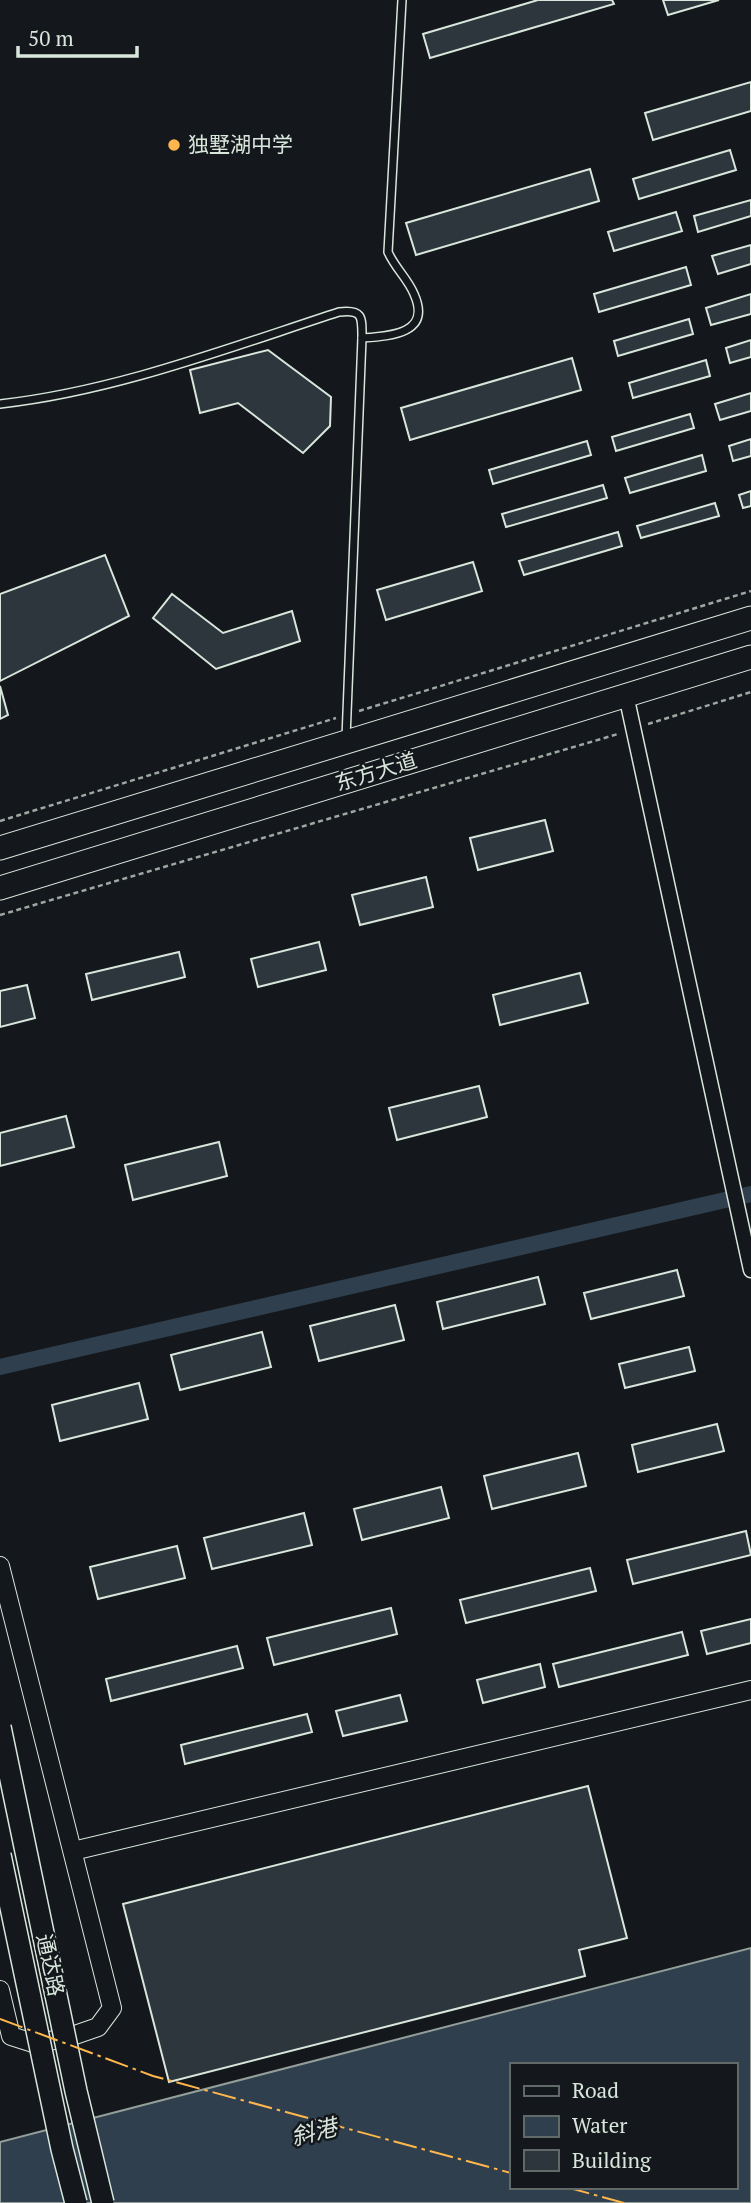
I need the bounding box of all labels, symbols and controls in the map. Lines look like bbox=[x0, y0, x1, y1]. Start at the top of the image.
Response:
scale bar bbox=[18, 14, 136, 58]
text: 50 m bbox=[28, 24, 74, 52]
place label: 独墅湖中学 bbox=[188, 130, 293, 158]
marker: 独墅湖中学 bbox=[166, 137, 182, 153]
street label: 东方大道 bbox=[331, 745, 420, 797]
street label: 通达路 bbox=[31, 1931, 71, 1999]
legend bbox=[510, 2063, 737, 2189]
text: Road bbox=[572, 2076, 619, 2104]
water label: 斜港 bbox=[288, 2110, 343, 2152]
text: Water bbox=[572, 2111, 627, 2139]
text: Building bbox=[572, 2146, 652, 2174]

